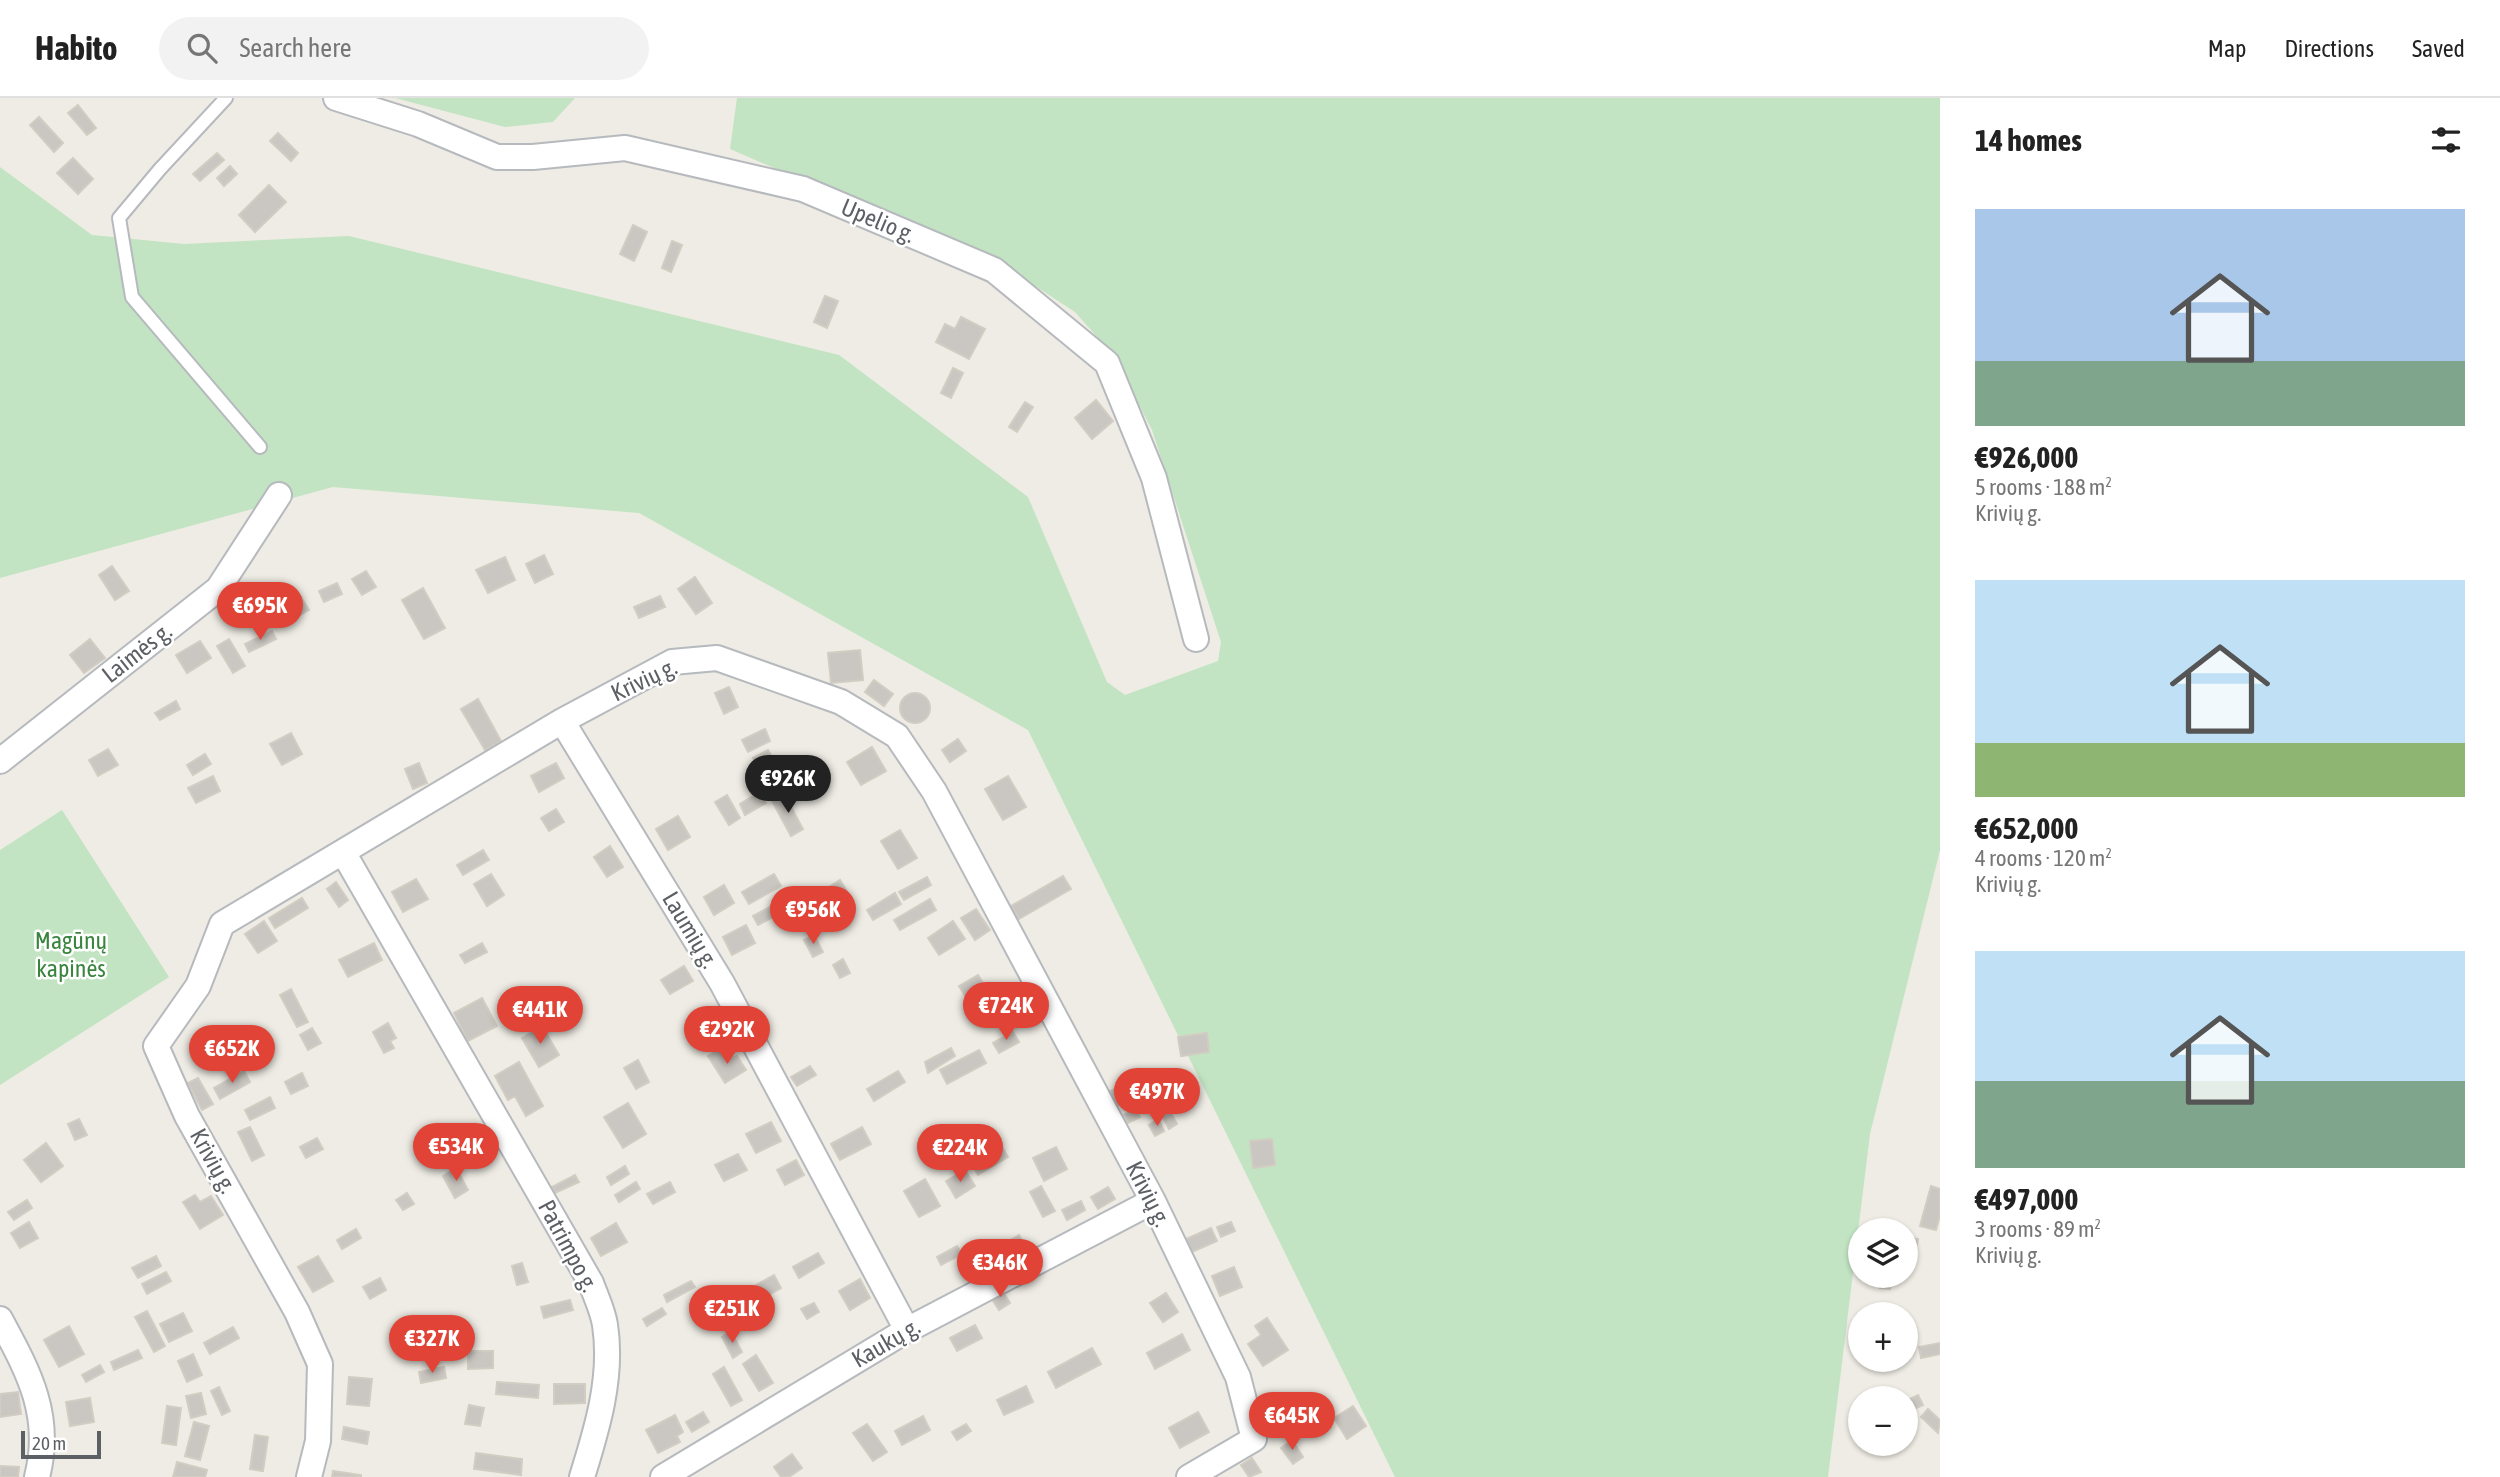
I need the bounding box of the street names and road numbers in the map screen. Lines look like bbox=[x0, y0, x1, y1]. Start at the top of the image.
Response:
street label: Upelio g. bbox=[837, 193, 919, 248]
street label: Laimės g. bbox=[97, 617, 177, 688]
street label: Krivių g. bbox=[607, 653, 681, 706]
street label: Laumių g. bbox=[657, 887, 724, 973]
street label: Krivių g. bbox=[185, 1124, 242, 1198]
street label: Krivių g. bbox=[1121, 1157, 1176, 1231]
street label: Patrimpo g. bbox=[533, 1195, 604, 1296]
street label: Kaukų g. bbox=[847, 1312, 925, 1373]

